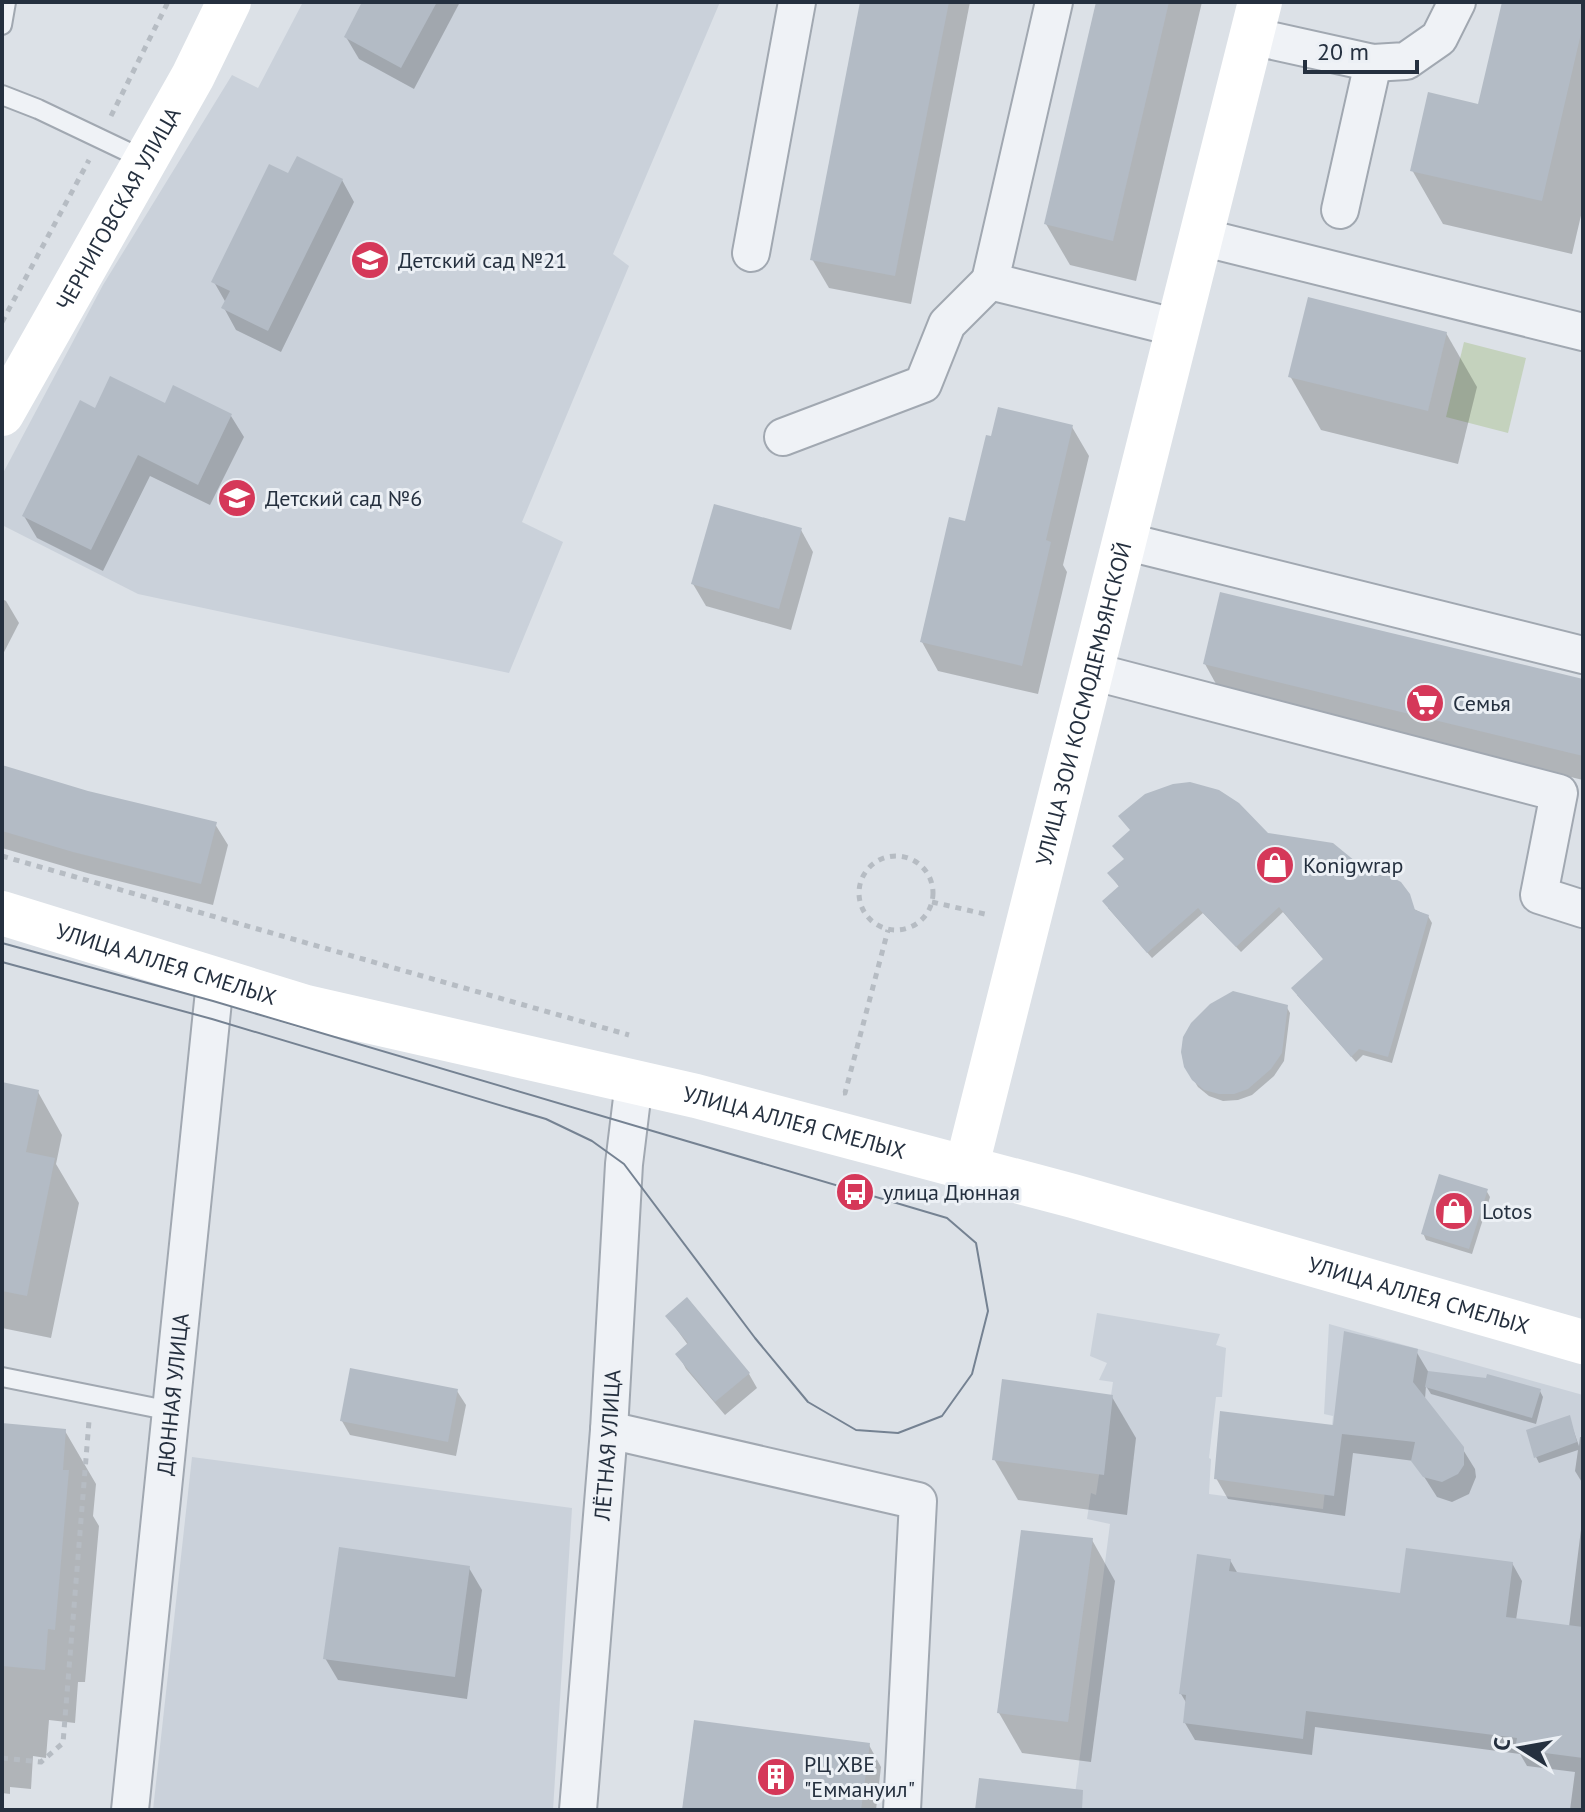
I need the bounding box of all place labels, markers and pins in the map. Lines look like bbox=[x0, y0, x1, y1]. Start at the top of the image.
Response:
school or university icon: Детский сад №21 bbox=[349, 239, 391, 281]
place label: Детский сад №21 bbox=[398, 246, 567, 274]
school or university icon: Детский сад №6 bbox=[216, 477, 258, 519]
place label: Детский сад №6 bbox=[265, 484, 422, 512]
supermarket icon: Семья bbox=[1404, 682, 1446, 724]
place label: Семья bbox=[1453, 689, 1511, 717]
shop icon: Konigwrap bbox=[1254, 844, 1296, 886]
place label: Konigwrap bbox=[1303, 851, 1403, 879]
bus stop icon: улица Дюнная bbox=[834, 1171, 876, 1213]
place label: улица Дюнная bbox=[883, 1178, 1020, 1206]
shop icon: Lotos bbox=[1433, 1190, 1475, 1232]
place label: Lotos bbox=[1482, 1197, 1532, 1225]
place label: РЦ ХВЕ "Еммануил" bbox=[804, 1750, 915, 1803]
building icon: РЦ ХВЕ "Еммануил" bbox=[755, 1756, 797, 1798]

